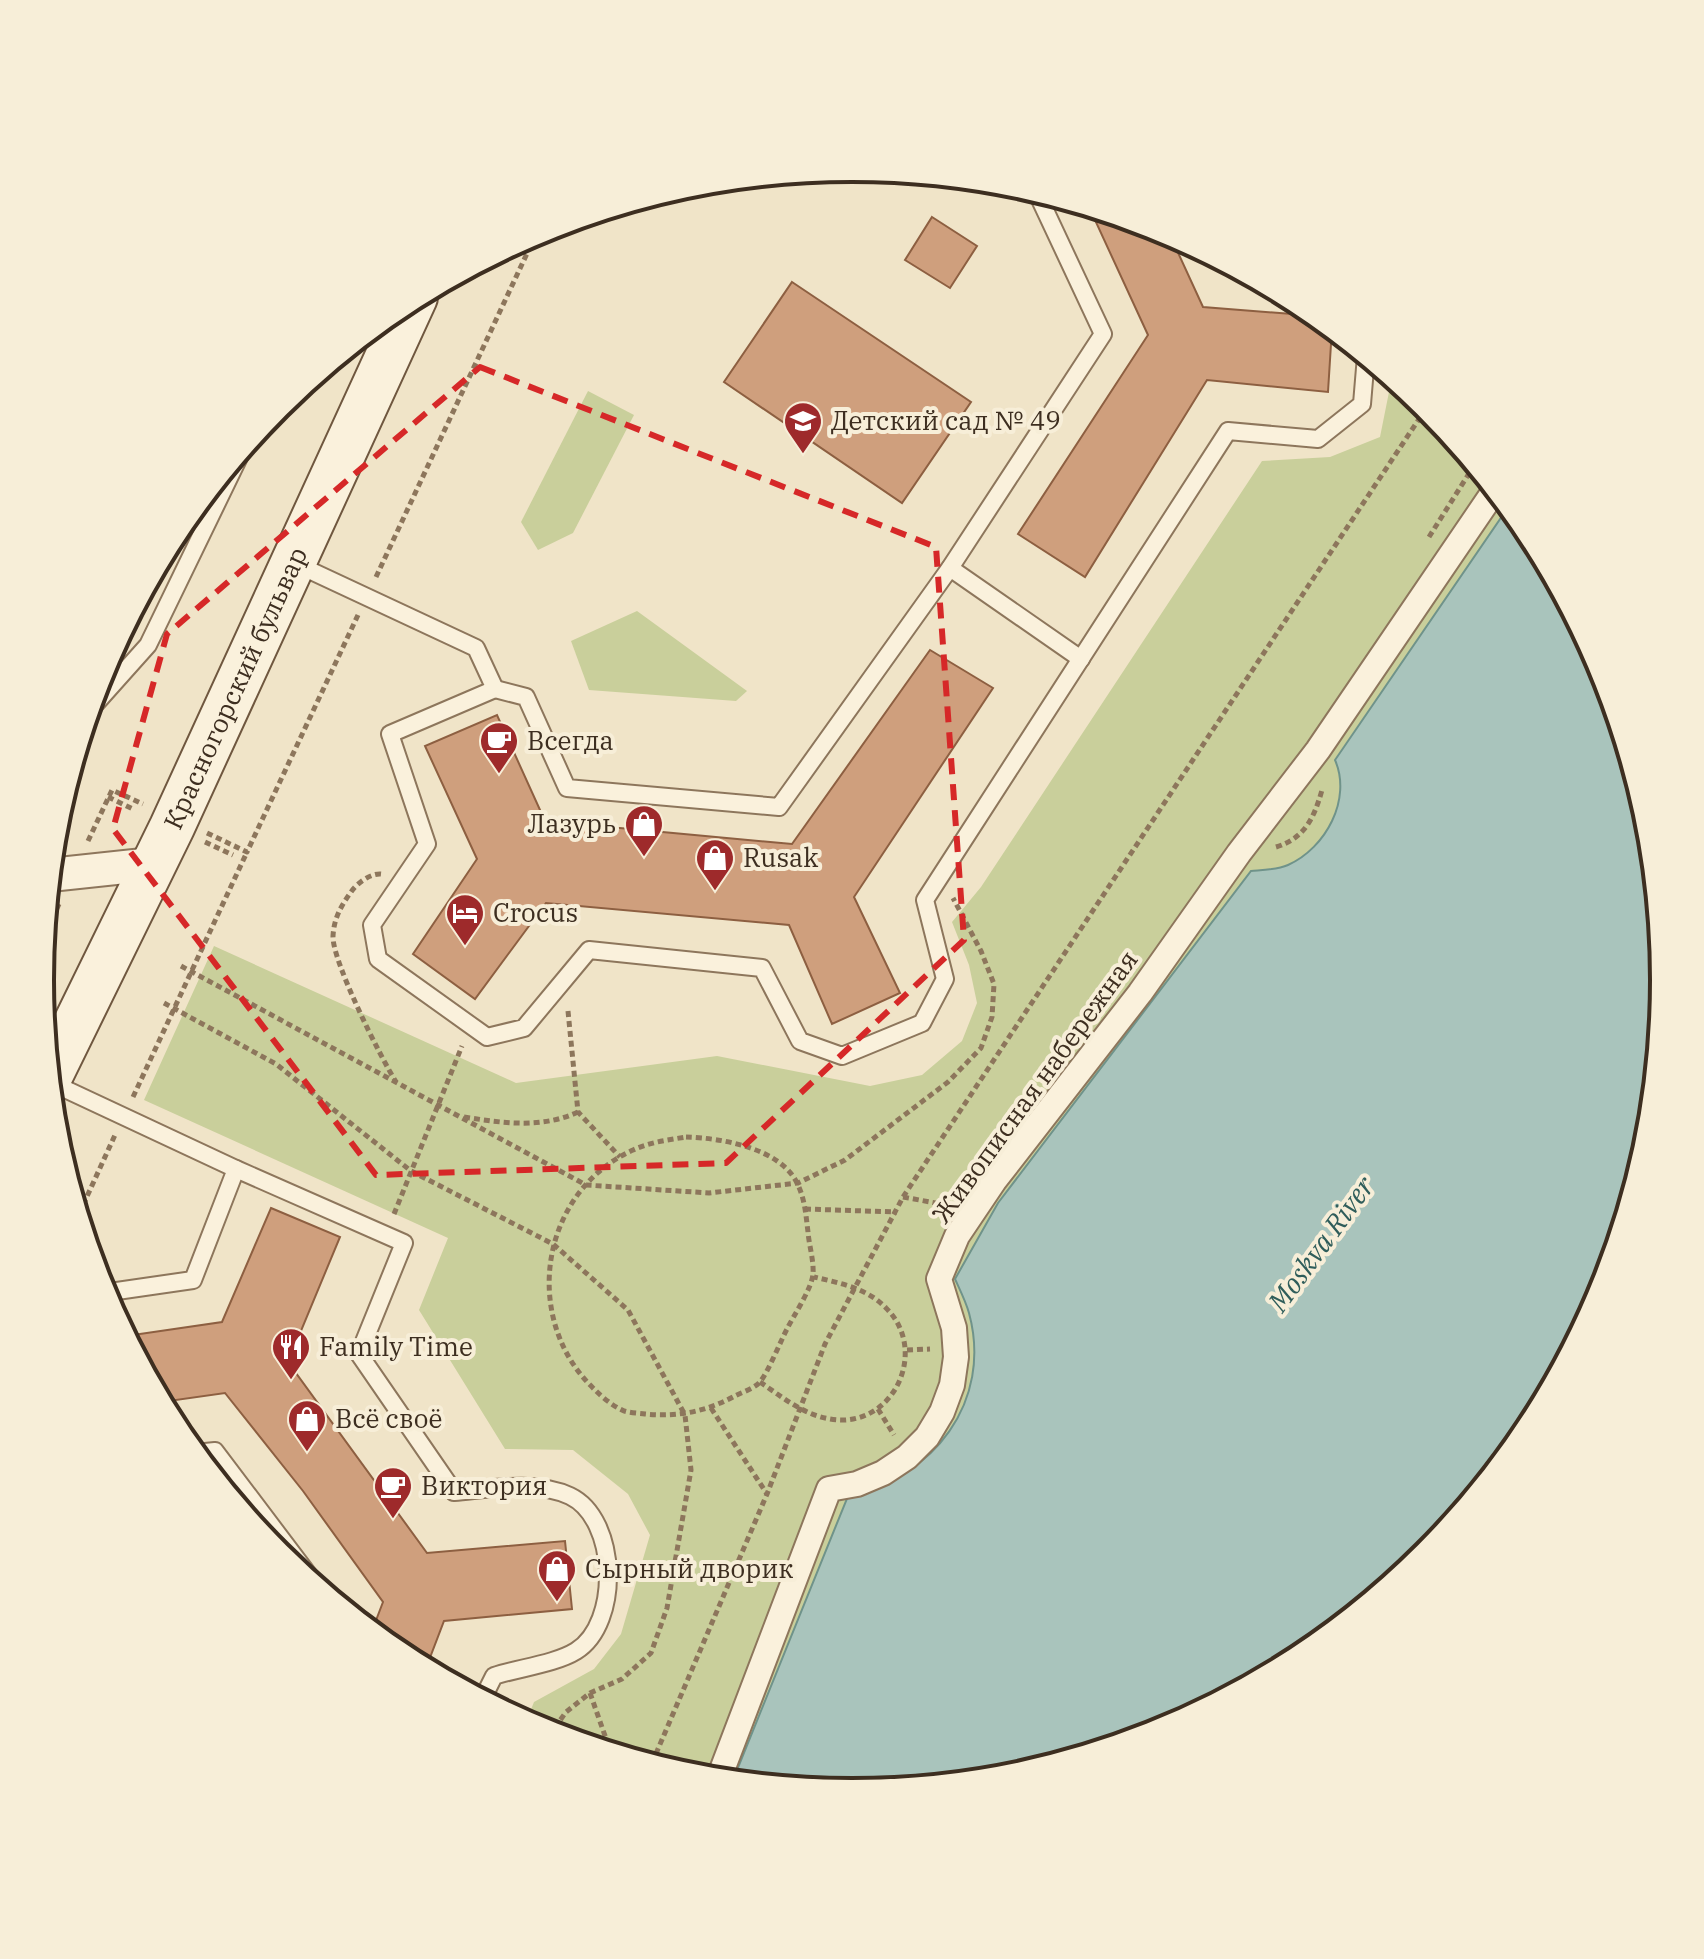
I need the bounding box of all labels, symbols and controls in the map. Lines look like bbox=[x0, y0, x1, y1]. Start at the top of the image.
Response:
school or university icon: Детский сад № 49 bbox=[782, 400, 824, 455]
place label: Детский сад № 49 bbox=[831, 403, 1061, 437]
street label: Красногорский бульвар bbox=[155, 541, 314, 834]
cafe icon: Всегда bbox=[478, 720, 520, 775]
place label: Всегда bbox=[527, 723, 614, 757]
shop icon: Лазурь bbox=[623, 803, 665, 858]
place label: Лазурь bbox=[527, 806, 616, 840]
shop icon: Rusak bbox=[694, 837, 736, 892]
place label: Rusak bbox=[743, 840, 819, 874]
hotel icon: Crocus bbox=[444, 892, 486, 947]
place label: Crocus bbox=[493, 895, 578, 929]
street label: Живописная набережная bbox=[924, 943, 1145, 1229]
water label: Moskva River bbox=[1258, 1168, 1383, 1319]
restaurant icon: Family Time bbox=[270, 1326, 312, 1381]
place label: Family Time bbox=[319, 1329, 473, 1363]
shop icon: Всё своё bbox=[286, 1398, 328, 1453]
place label: Всё своё bbox=[335, 1401, 442, 1435]
cafe icon: Виктория bbox=[372, 1465, 414, 1520]
place label: Виктория bbox=[421, 1468, 547, 1502]
shop icon: Сырный дворик bbox=[536, 1548, 578, 1603]
place label: Сырный дворик bbox=[585, 1551, 793, 1585]

